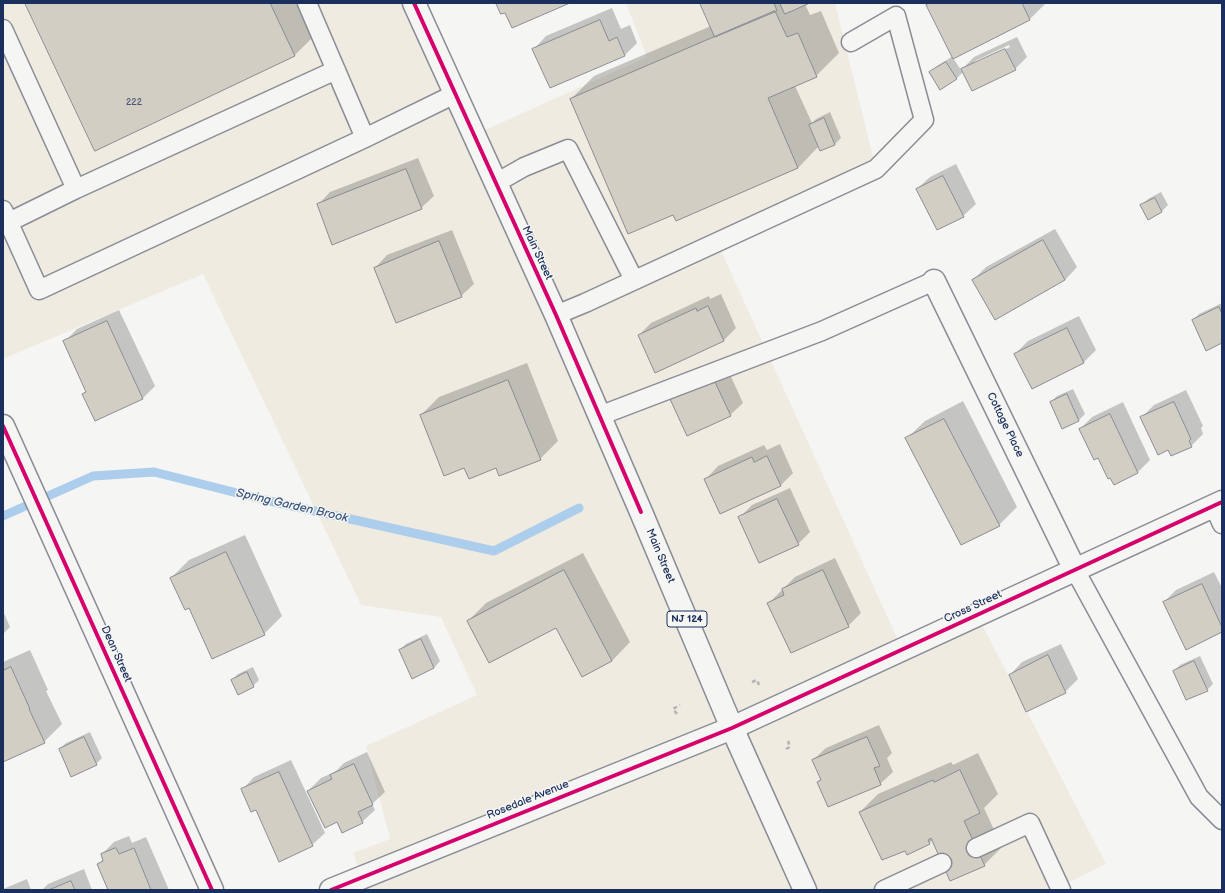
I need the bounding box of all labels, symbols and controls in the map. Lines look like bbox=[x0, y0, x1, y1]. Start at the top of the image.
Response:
house number: 222 bbox=[126, 98, 142, 108]
street label: Main Street bbox=[519, 224, 555, 282]
street label: Cottage Place bbox=[984, 390, 1026, 460]
water label: Spring Garden Brook bbox=[235, 486, 349, 526]
street label: Main Street bbox=[643, 527, 677, 585]
street label: Cross Street bbox=[942, 588, 1004, 626]
road number: NJ 124 bbox=[667, 611, 707, 627]
street label: Dean Street bbox=[98, 624, 134, 684]
street label: Rosedale Avenue bbox=[485, 778, 571, 822]

